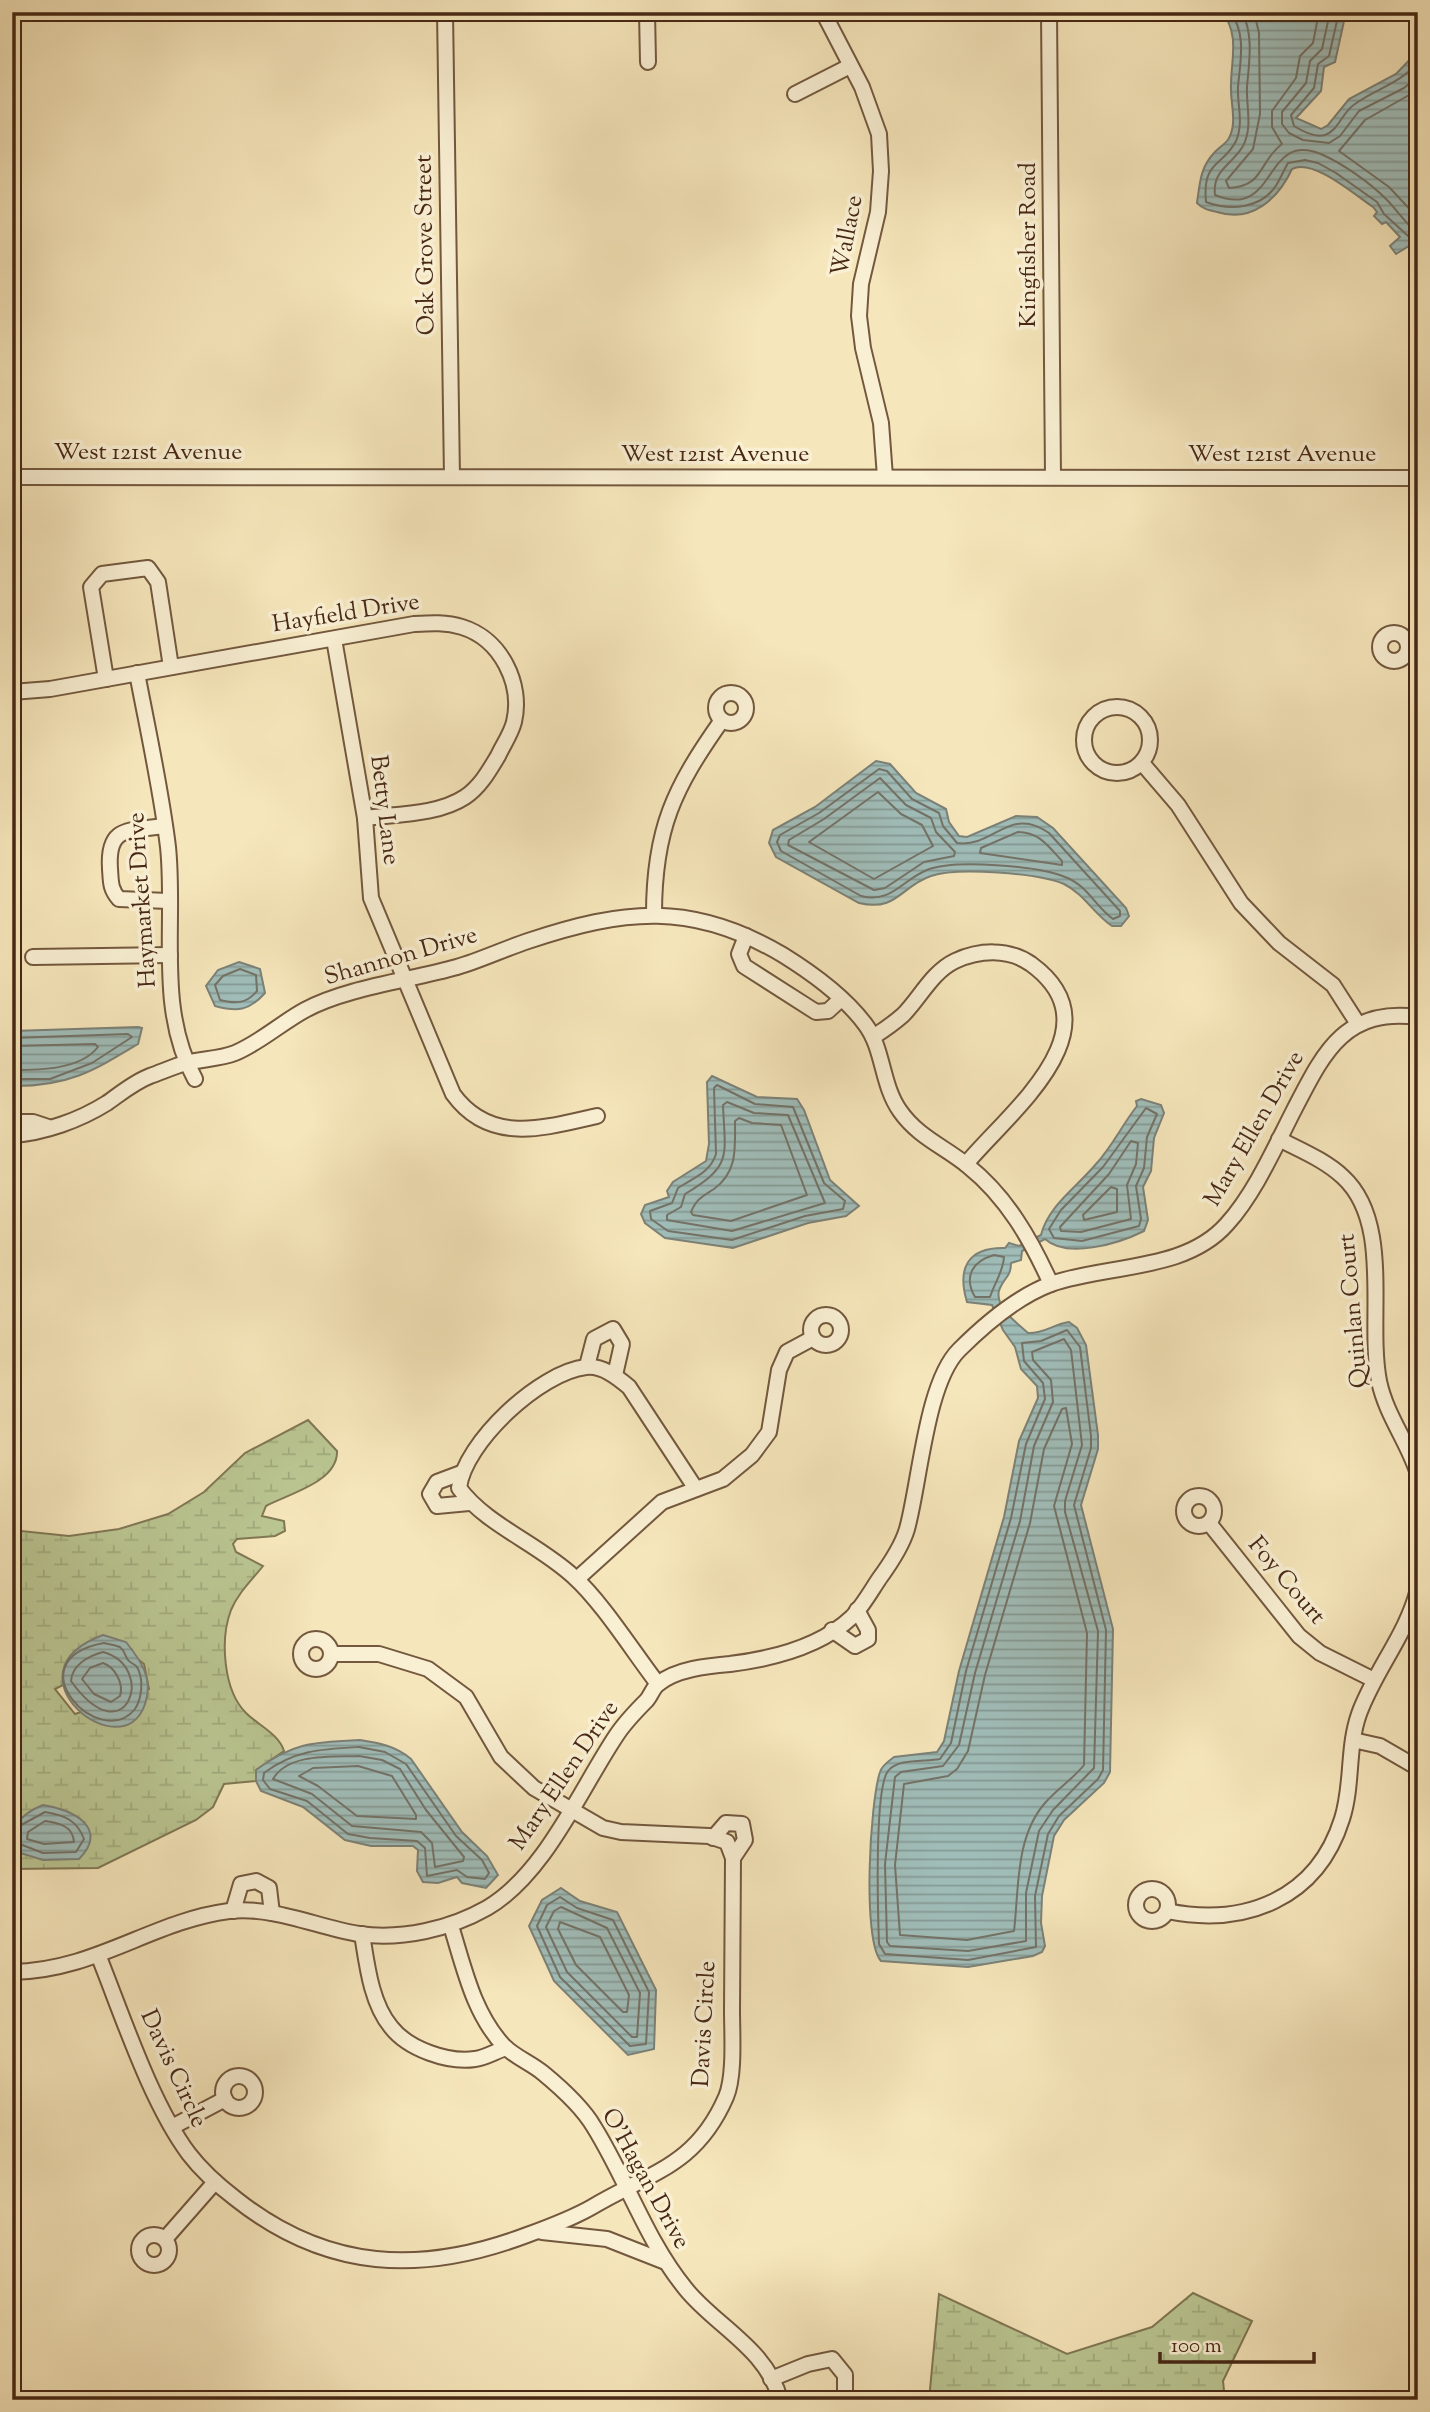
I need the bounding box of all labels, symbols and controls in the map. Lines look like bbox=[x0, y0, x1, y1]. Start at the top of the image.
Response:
street label: Oak Grove Street bbox=[407, 154, 445, 336]
street label: Kingfisher Road bbox=[1012, 162, 1046, 328]
street label: Wallace bbox=[823, 192, 873, 280]
street label: West 121st Avenue bbox=[54, 436, 242, 470]
street label: West 121st Avenue bbox=[621, 438, 809, 472]
street label: West 121st Avenue bbox=[1188, 438, 1376, 472]
street label: Hayfield Drive bbox=[270, 586, 422, 642]
street label: Betty Lane bbox=[360, 753, 408, 867]
street label: Haymarket Drive bbox=[120, 811, 166, 989]
street label: Shannon Drive bbox=[320, 919, 482, 995]
street label: Mary Ellen Drive bbox=[1197, 1045, 1313, 1213]
street label: Quinlan Court bbox=[1330, 1232, 1378, 1390]
street label: Foy Court bbox=[1239, 1530, 1333, 1632]
street label: Mary Ellen Drive bbox=[502, 1694, 628, 1858]
street label: Davis Circle bbox=[685, 1960, 725, 2088]
street label: Davis Circle bbox=[131, 2004, 215, 2134]
street label: O'Hagan Drive bbox=[592, 2102, 698, 2256]
scale bar bbox=[1160, 2321, 1314, 2365]
text: 100 m bbox=[1171, 2332, 1222, 2362]

